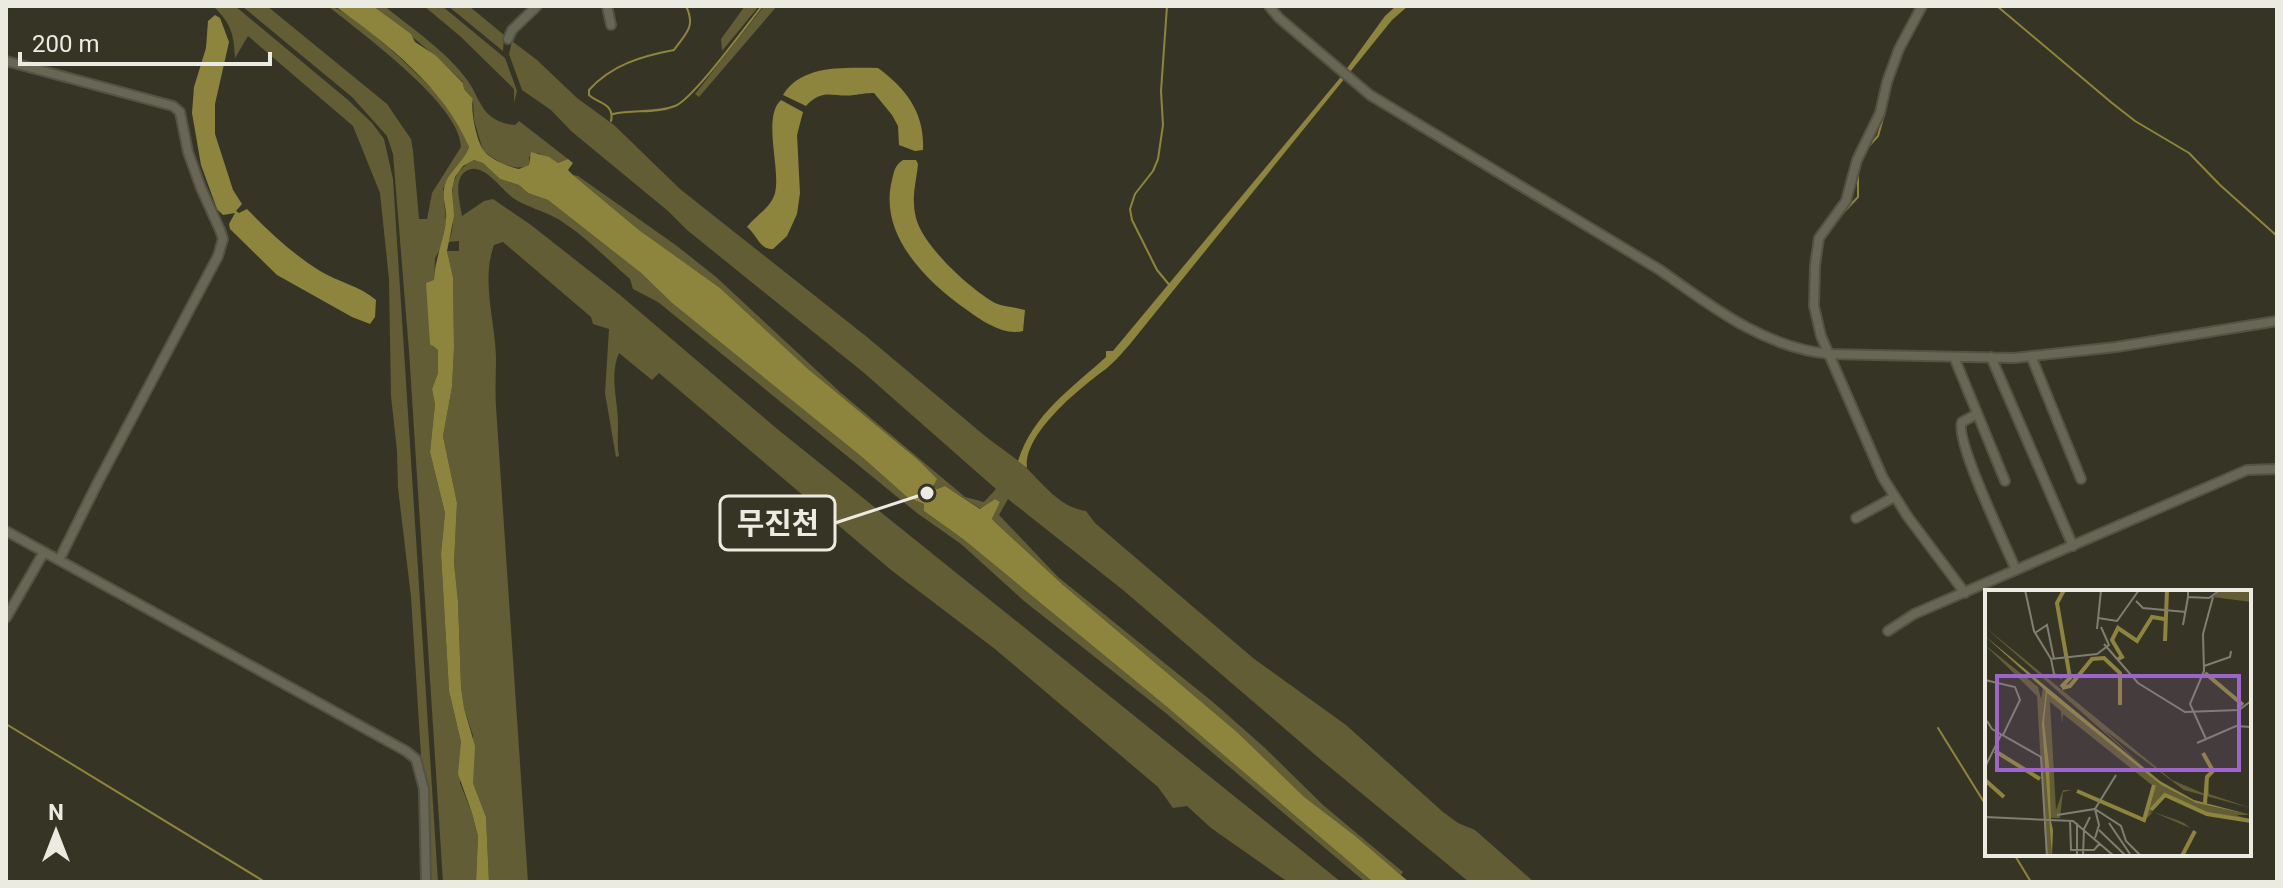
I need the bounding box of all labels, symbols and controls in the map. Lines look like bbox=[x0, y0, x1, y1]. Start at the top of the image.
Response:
scale bar bbox=[20, 16, 270, 66]
text: 200 m bbox=[32, 30, 99, 58]
callout: 무진천 bbox=[720, 496, 835, 550]
text: 무진천 bbox=[737, 506, 819, 541]
inset map bbox=[1985, 590, 2251, 856]
north arrow bbox=[16, 792, 96, 872]
text: N bbox=[48, 800, 64, 825]

